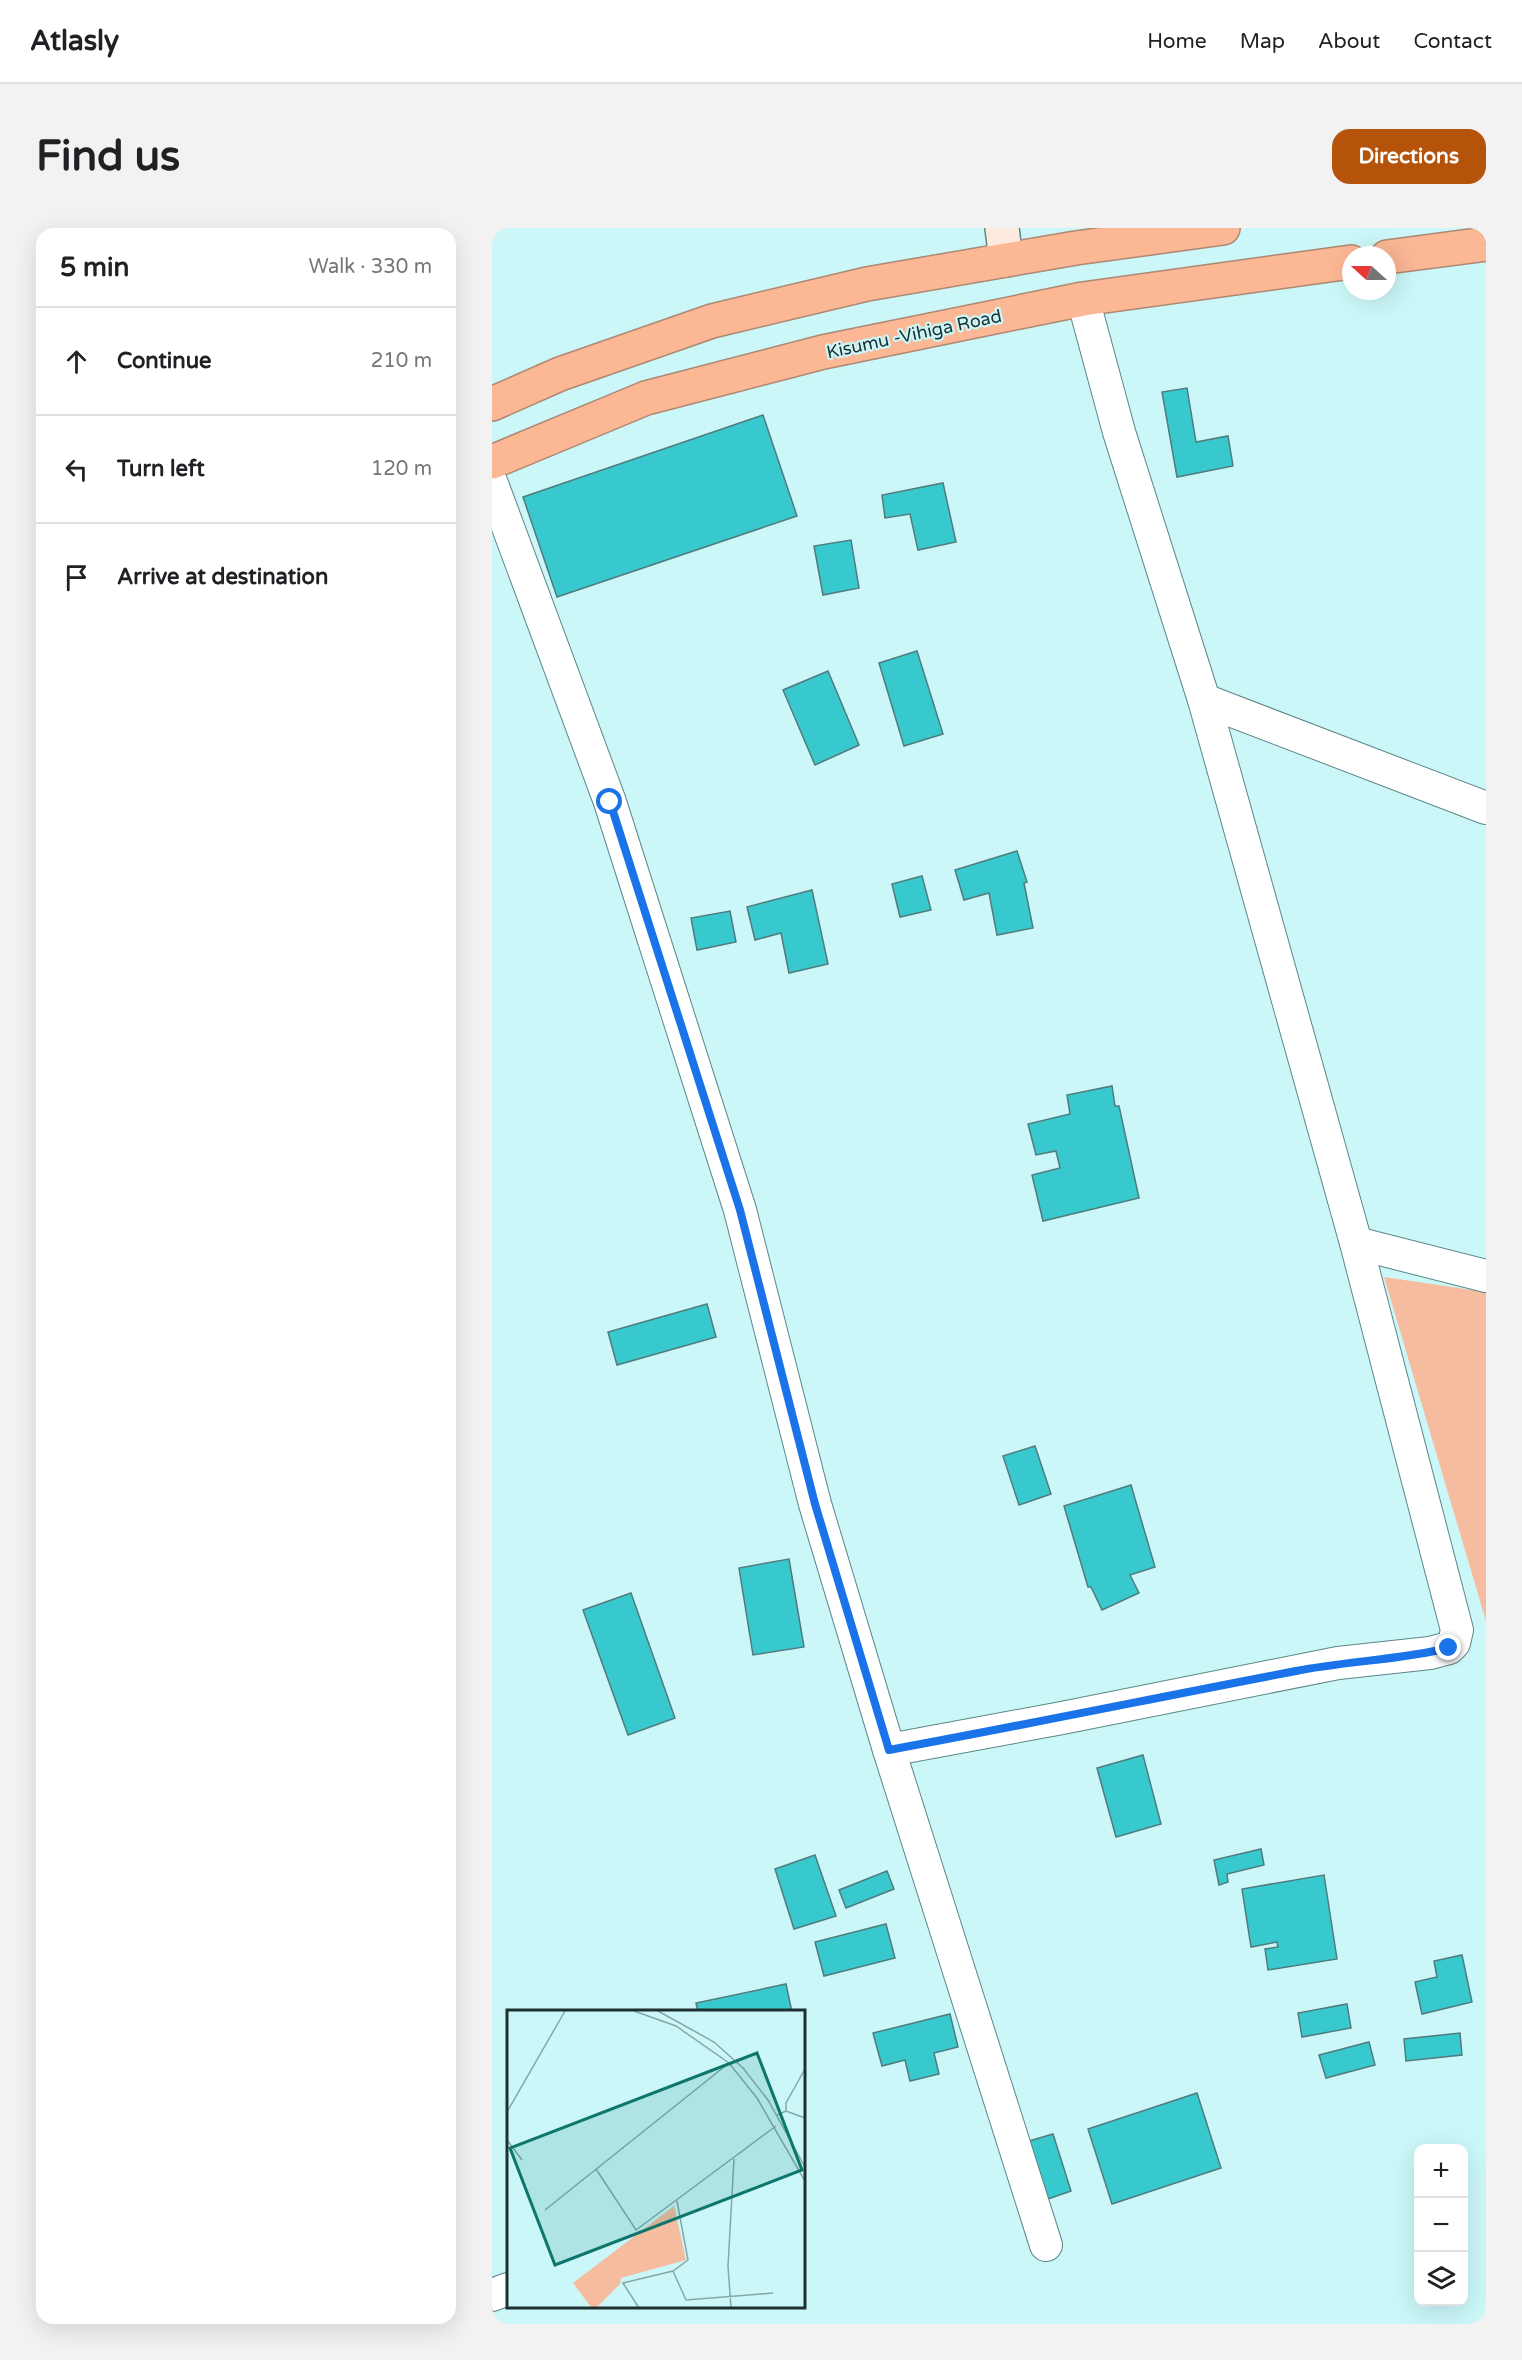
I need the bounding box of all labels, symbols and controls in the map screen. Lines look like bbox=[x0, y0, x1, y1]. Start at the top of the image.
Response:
text: Atlasly bbox=[30, 24, 119, 58]
text: Home bbox=[1147, 29, 1207, 54]
text: Map bbox=[1240, 29, 1285, 54]
text: About bbox=[1318, 29, 1380, 54]
text: Contact bbox=[1413, 29, 1492, 54]
button: Directions bbox=[1332, 129, 1486, 184]
text: Find us bbox=[36, 131, 180, 182]
north arrow bbox=[1342, 246, 1396, 300]
text: 5 min bbox=[60, 252, 129, 283]
text: Walk · 330 m bbox=[309, 255, 432, 279]
street label: Kisumu -Vihiga Road bbox=[824, 305, 1004, 363]
icon: ahead bbox=[60, 345, 93, 378]
text: Continue bbox=[117, 348, 212, 374]
text: 210 m bbox=[371, 349, 432, 373]
icon: left bbox=[60, 453, 93, 486]
text: Turn left bbox=[117, 456, 205, 482]
text: 120 m bbox=[371, 457, 432, 481]
icon: arrive bbox=[60, 561, 93, 594]
text: Arrive at destination bbox=[117, 564, 328, 590]
route start bbox=[596, 788, 622, 814]
route end bbox=[1435, 1634, 1461, 1660]
inset map bbox=[507, 2010, 806, 2309]
map controls bbox=[1414, 2144, 1468, 2306]
button: + bbox=[1414, 2144, 1468, 2198]
button: − bbox=[1414, 2198, 1468, 2252]
button: layers bbox=[1414, 2252, 1468, 2306]

